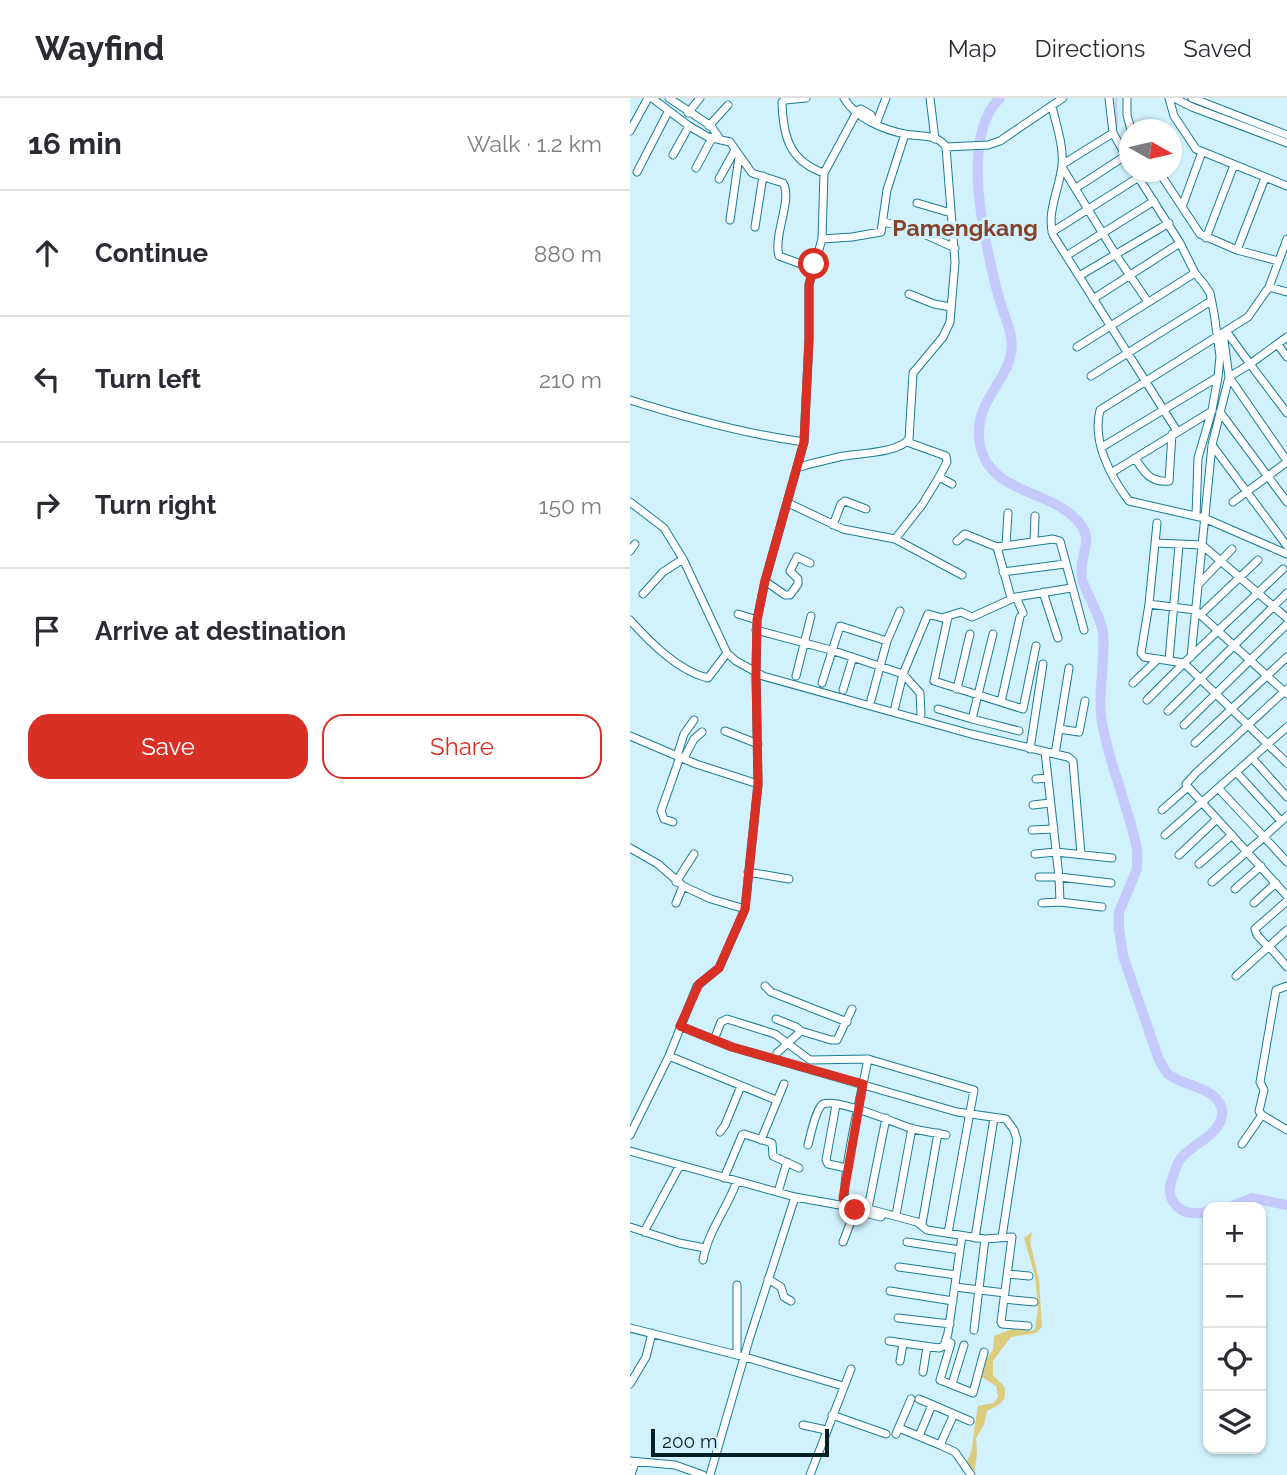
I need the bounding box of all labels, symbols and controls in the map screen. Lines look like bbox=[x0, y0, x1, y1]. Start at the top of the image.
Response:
text: Wayfind bbox=[35, 29, 164, 68]
text: Map bbox=[948, 34, 997, 63]
text: Directions bbox=[1035, 34, 1145, 63]
text: Saved bbox=[1183, 34, 1252, 63]
north arrow bbox=[1119, 119, 1182, 182]
text: 16 min bbox=[28, 126, 122, 161]
text: Walk · 1.2 km bbox=[467, 130, 602, 157]
district label: Pamengkang bbox=[892, 214, 1038, 241]
icon: ahead bbox=[28, 234, 66, 272]
text: Continue bbox=[95, 238, 208, 268]
text: 880 m bbox=[534, 240, 602, 267]
route start bbox=[798, 248, 829, 279]
icon: left bbox=[28, 360, 66, 398]
text: Turn left bbox=[95, 364, 201, 394]
text: 210 m bbox=[539, 366, 602, 393]
icon: right bbox=[28, 486, 66, 524]
text: Turn right bbox=[95, 490, 216, 520]
text: 150 m bbox=[539, 492, 602, 519]
icon: arrive bbox=[28, 612, 66, 650]
text: Arrive at destination bbox=[95, 616, 346, 646]
button: Save bbox=[28, 714, 308, 779]
button: Share bbox=[322, 714, 602, 779]
route end bbox=[839, 1194, 870, 1225]
map controls bbox=[1203, 1202, 1266, 1454]
button: + bbox=[1203, 1202, 1266, 1265]
button: − bbox=[1203, 1265, 1266, 1328]
button: locate bbox=[1203, 1328, 1266, 1391]
button: layers bbox=[1203, 1391, 1266, 1454]
scale bar bbox=[651, 1426, 830, 1458]
text: 200 m bbox=[662, 1430, 717, 1452]

